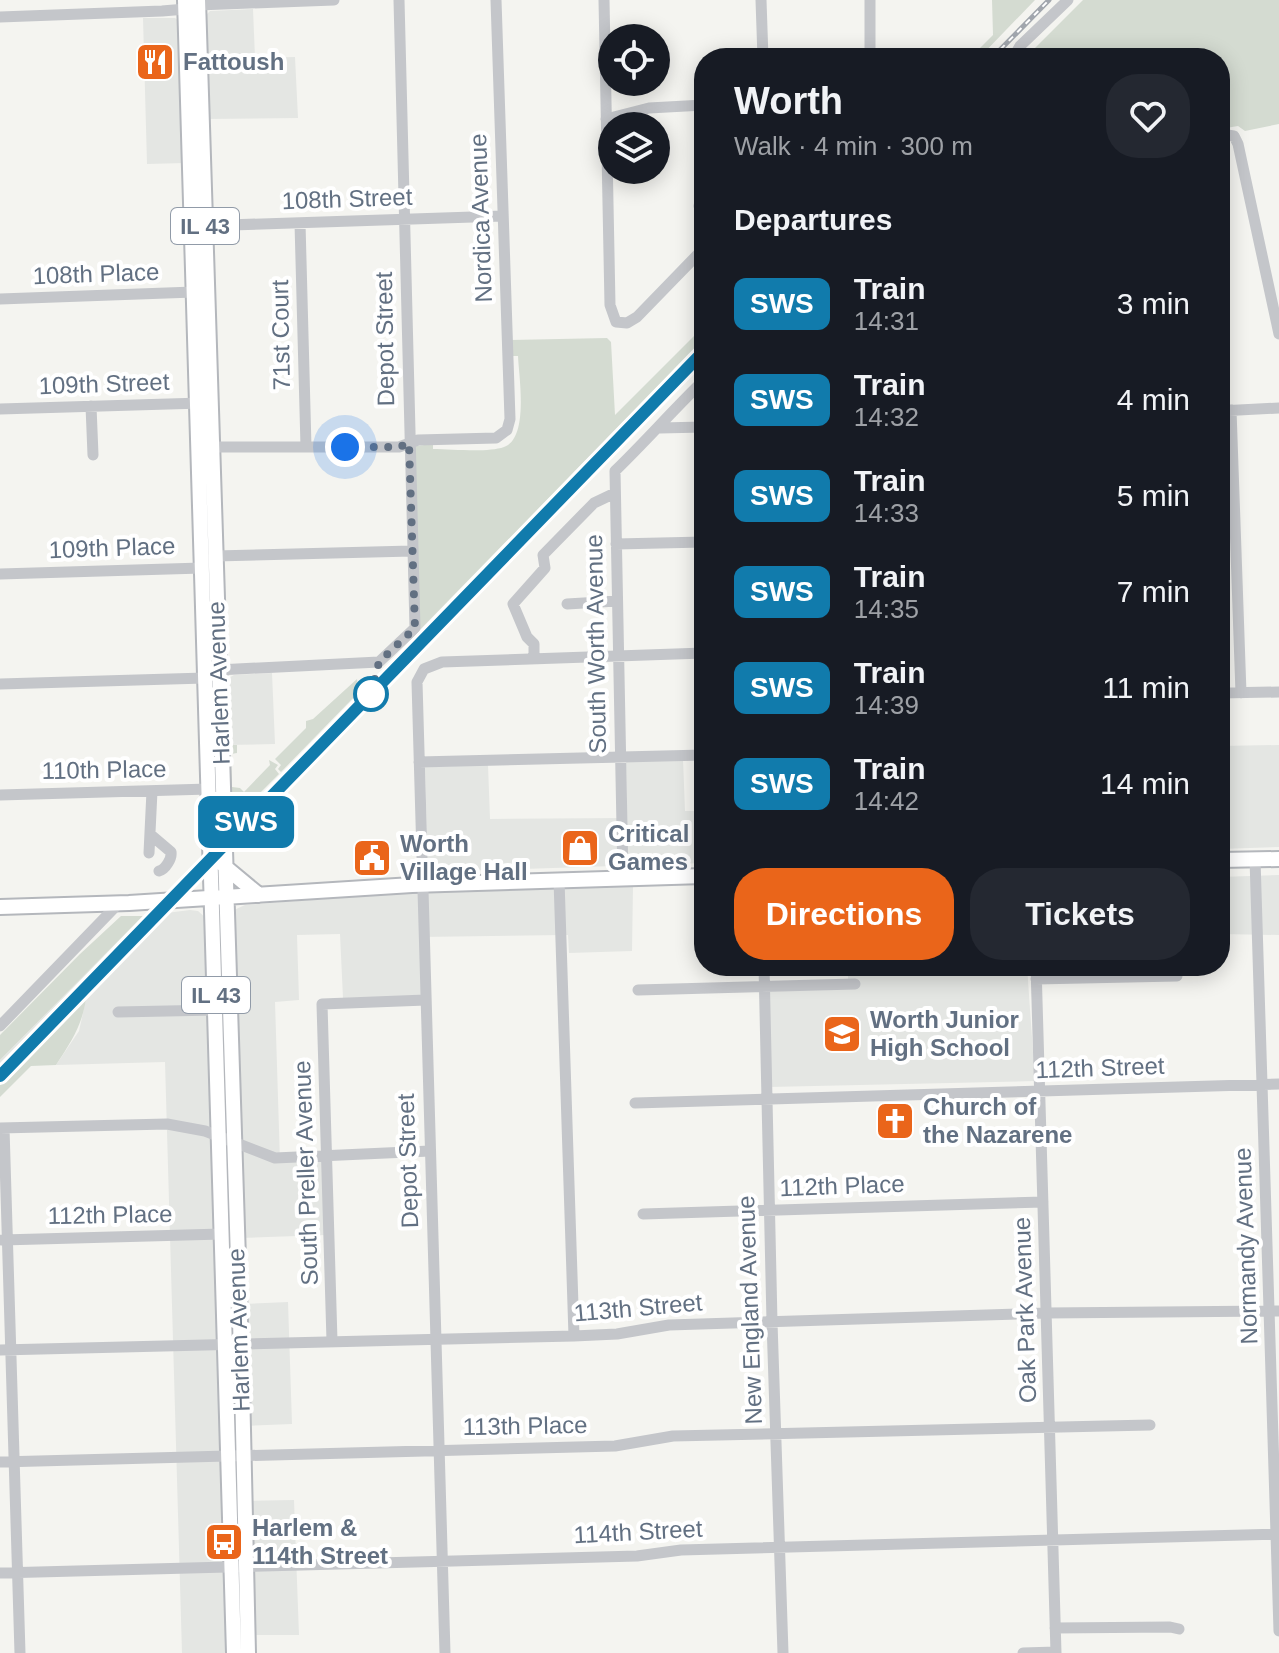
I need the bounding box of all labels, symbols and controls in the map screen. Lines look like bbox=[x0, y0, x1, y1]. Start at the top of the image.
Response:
map controls bbox=[598, 24, 670, 184]
button: locate bbox=[598, 24, 670, 96]
restaurant icon: Fattoush bbox=[134, 41, 176, 83]
place label: Fattoush bbox=[183, 48, 284, 75]
button: heart bbox=[1106, 74, 1190, 158]
text: Worth bbox=[734, 80, 843, 122]
button: layers bbox=[598, 112, 670, 184]
text: Walk · 4 min · 300 m bbox=[734, 131, 973, 161]
street label: Nordica Avenue bbox=[464, 133, 497, 303]
street label: 108th Street bbox=[281, 183, 413, 214]
text: Departures bbox=[734, 203, 892, 236]
road number: IL 43 bbox=[171, 208, 239, 244]
street label: 108th Place bbox=[32, 258, 160, 289]
street label: Depot Street bbox=[370, 271, 399, 407]
text: Train bbox=[854, 272, 925, 305]
street label: 71st Court bbox=[266, 279, 295, 391]
text: 3 min bbox=[1117, 287, 1190, 320]
text: SWS bbox=[750, 288, 814, 319]
text: 14:31 bbox=[854, 306, 919, 336]
street label: 109th Street bbox=[38, 368, 170, 399]
text: Train bbox=[854, 368, 925, 401]
text: 4 min bbox=[1117, 383, 1190, 416]
text: SWS bbox=[750, 384, 814, 415]
text: 14:32 bbox=[854, 402, 919, 432]
your location bbox=[325, 427, 365, 467]
text: Train bbox=[854, 464, 925, 497]
text: 5 min bbox=[1117, 479, 1190, 512]
text: SWS bbox=[750, 480, 814, 511]
text: 14:33 bbox=[854, 498, 919, 528]
street label: 109th Place bbox=[48, 532, 176, 563]
street label: South Worth Avenue bbox=[580, 534, 611, 754]
text: Train bbox=[854, 560, 925, 593]
text: 7 min bbox=[1117, 575, 1190, 608]
text: SWS bbox=[750, 576, 814, 607]
text: 14:35 bbox=[854, 594, 919, 624]
street label: Harlem Avenue bbox=[202, 601, 235, 765]
text: Train bbox=[854, 656, 925, 689]
text: 11 min bbox=[1102, 671, 1190, 704]
text: SWS bbox=[750, 672, 814, 703]
unlabelled marker bbox=[354, 677, 388, 711]
text: 14:39 bbox=[854, 690, 919, 720]
text: Train bbox=[854, 752, 925, 785]
street label: 110th Place bbox=[41, 755, 167, 784]
text: 14 min bbox=[1100, 767, 1190, 800]
text: SWS bbox=[750, 768, 814, 799]
text: 14:42 bbox=[854, 786, 919, 816]
line badge: SWS bbox=[200, 796, 292, 848]
text: SWS bbox=[214, 806, 278, 837]
place label: Critical Games bbox=[608, 820, 689, 875]
shop icon: Critical Games bbox=[559, 827, 601, 869]
place label: Worth Village Hall bbox=[400, 830, 528, 885]
public building icon: Worth Village Hall bbox=[351, 837, 393, 879]
button: Directions bbox=[734, 868, 954, 960]
button: Tickets bbox=[970, 868, 1190, 960]
road number: IL 43 bbox=[182, 977, 250, 1013]
place label: Worth Junior High School bbox=[870, 1006, 1019, 1061]
school or university icon: Worth Junior High School bbox=[821, 1013, 863, 1055]
street label: 112th Street bbox=[1035, 1052, 1165, 1083]
street label: South Preller Avenue bbox=[288, 1060, 323, 1286]
street label: Depot Street bbox=[392, 1093, 423, 1229]
place label: Church of the Nazarene bbox=[923, 1093, 1072, 1148]
church icon: Church of the Nazarene bbox=[874, 1100, 916, 1142]
street label: Normandy Avenue bbox=[1229, 1147, 1262, 1345]
street label: 112th Place bbox=[779, 1170, 905, 1201]
street label: New England Avenue bbox=[732, 1195, 767, 1425]
street label: 112th Place bbox=[47, 1200, 173, 1229]
street label: Oak Park Avenue bbox=[1008, 1216, 1041, 1404]
street label: Harlem Avenue bbox=[222, 1248, 255, 1412]
street label: 113th Street bbox=[573, 1288, 704, 1327]
street label: 113th Place bbox=[462, 1411, 588, 1440]
place label: Harlem & 114th Street bbox=[252, 1514, 388, 1569]
street label: 114th Street bbox=[573, 1515, 703, 1548]
bus stop icon: Harlem & 114th Street bbox=[203, 1521, 245, 1563]

